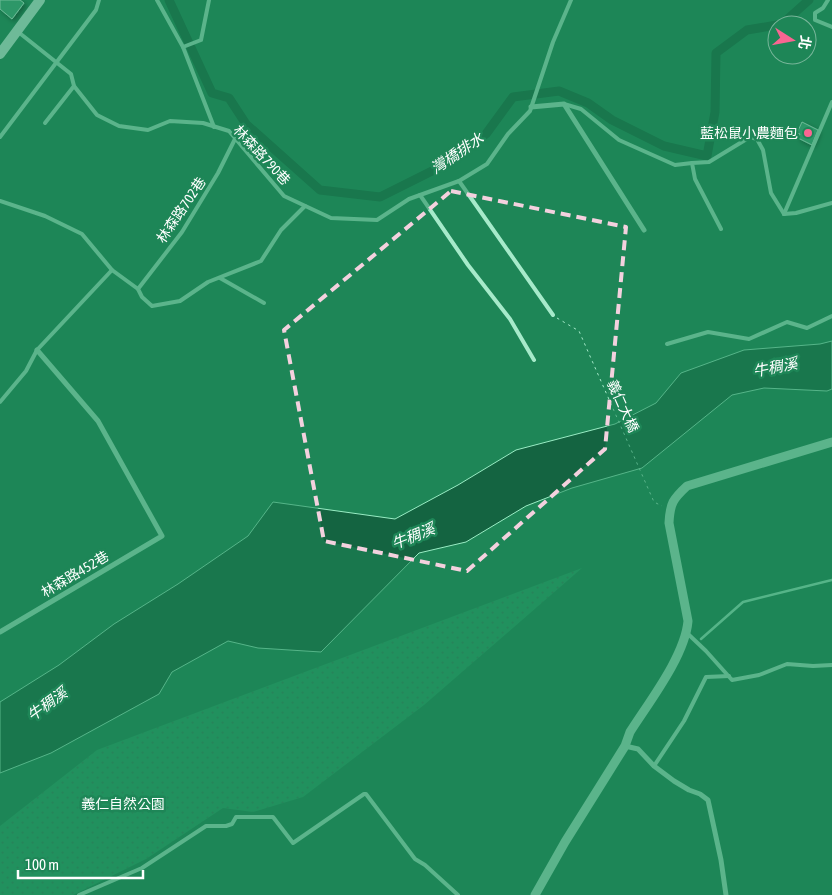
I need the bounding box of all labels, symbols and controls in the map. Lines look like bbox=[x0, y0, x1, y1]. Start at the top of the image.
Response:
north arrow bbox=[767, 15, 817, 65]
text: 北 bbox=[796, 34, 814, 51]
street label: 林森路790巷 bbox=[230, 122, 294, 188]
place label: 藍松鼠小農麵包 bbox=[700, 125, 798, 141]
marker: 藍松鼠小農麵包 bbox=[802, 127, 814, 139]
water label: 灣橋排水 bbox=[427, 129, 487, 177]
street label: 林森路702巷 bbox=[153, 174, 209, 246]
water label: 牛稠溪 bbox=[751, 354, 801, 380]
street label: 義仁大橋 bbox=[604, 377, 642, 435]
water label: 牛稠溪 bbox=[389, 519, 439, 552]
street label: 林森路452巷 bbox=[38, 548, 112, 600]
water label: 牛稠溪 bbox=[24, 683, 72, 724]
park label: 義仁自然公園 bbox=[81, 796, 165, 812]
scale bar bbox=[18, 848, 142, 880]
text: 100 m bbox=[25, 856, 59, 873]

